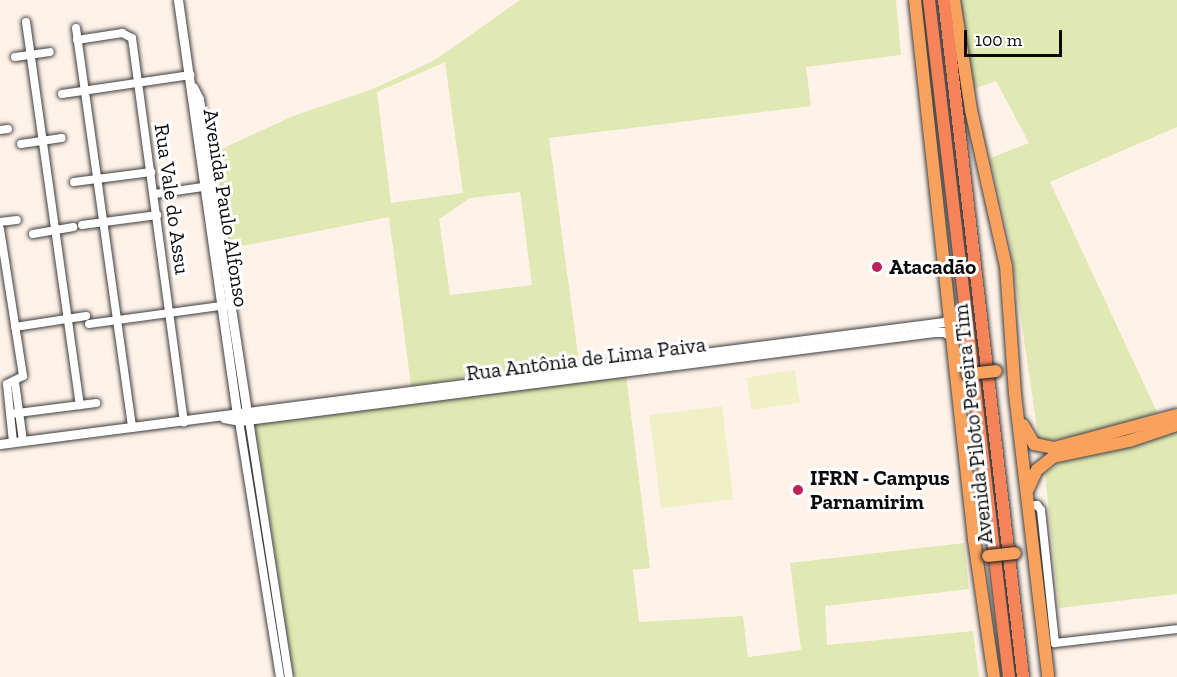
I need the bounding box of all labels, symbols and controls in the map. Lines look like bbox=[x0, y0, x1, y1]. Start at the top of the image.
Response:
scale bar bbox=[967, 18, 1064, 56]
text: 100 m bbox=[975, 29, 1022, 51]
street label: Avenida Paulo Alfonso bbox=[198, 107, 254, 309]
street label: Rua Vale do Assu bbox=[149, 121, 195, 277]
place label: Atacadão bbox=[889, 254, 976, 280]
marker: Atacadão bbox=[870, 260, 884, 274]
street label: Avenida Piloto Pereira Tim bbox=[948, 303, 998, 545]
street label: Rua Antônia de Lima Paiva bbox=[465, 332, 707, 386]
place label: IFRN - Campus Parnamirim bbox=[810, 465, 950, 515]
marker: IFRN - Campus Parnamirim bbox=[791, 483, 805, 497]

